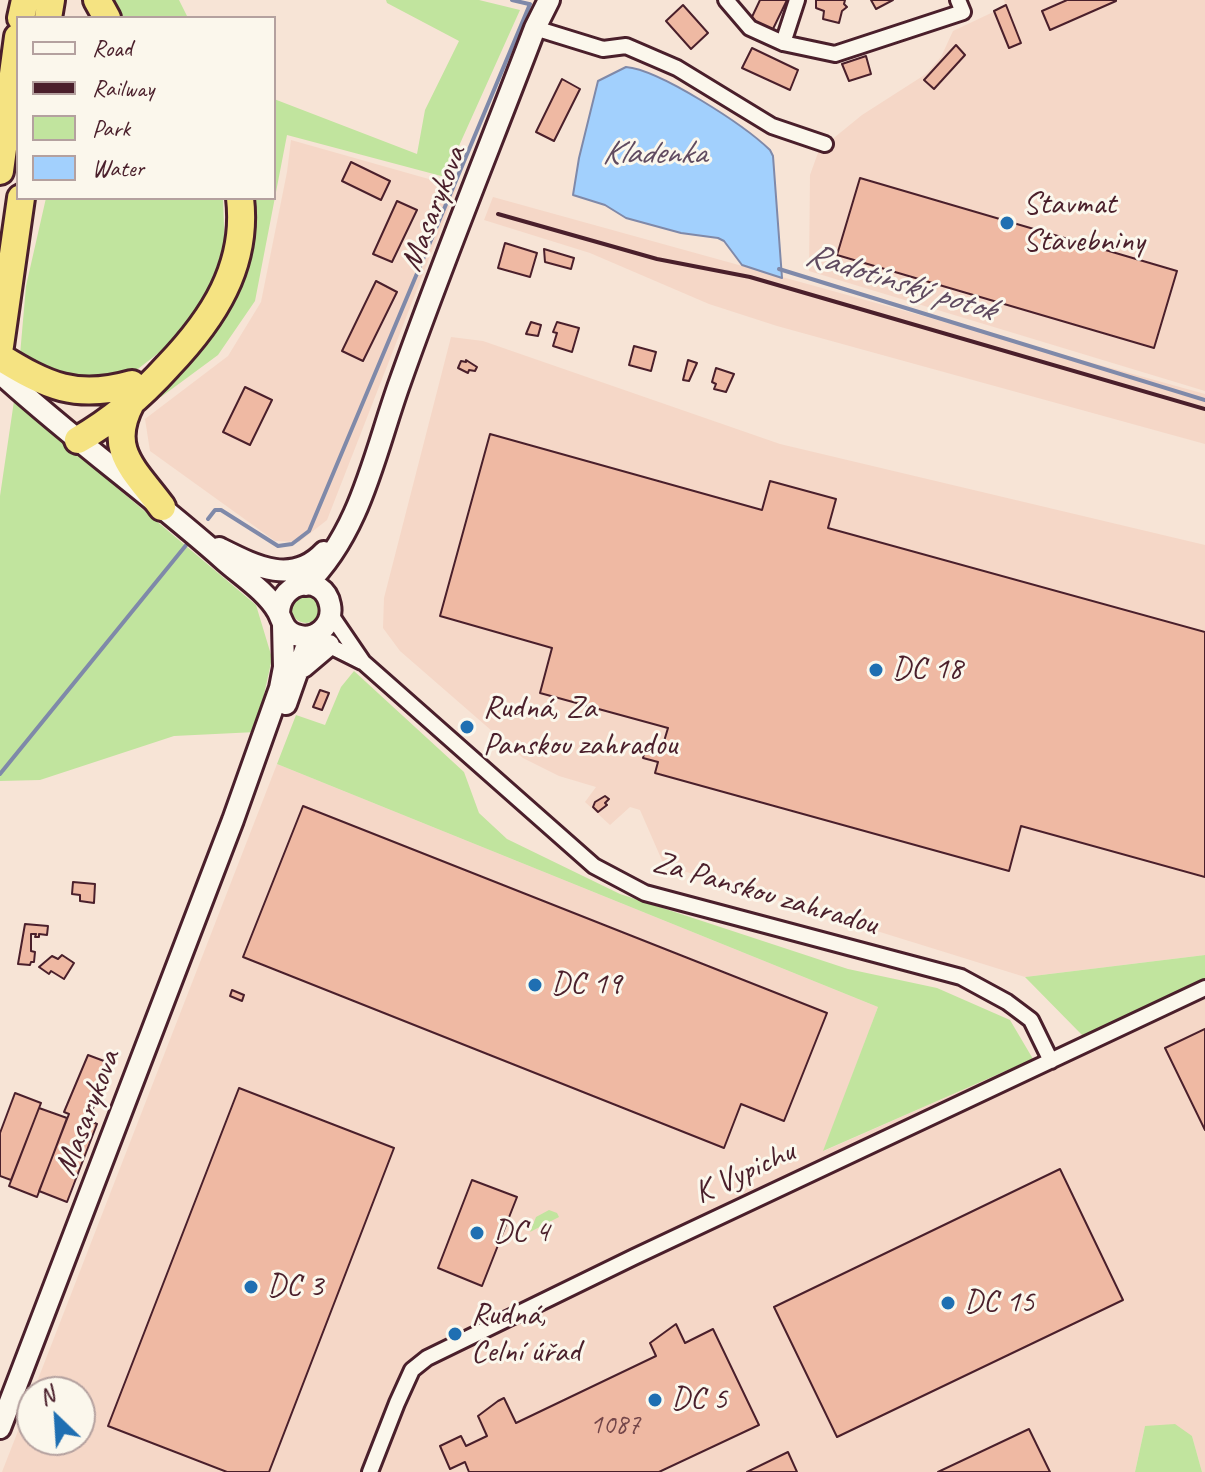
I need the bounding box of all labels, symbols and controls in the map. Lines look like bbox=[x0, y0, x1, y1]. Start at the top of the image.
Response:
legend bbox=[16, 16, 276, 200]
text: Road bbox=[92, 33, 132, 63]
text: Railway bbox=[92, 73, 154, 103]
text: Park bbox=[92, 113, 130, 143]
water label: Kladenka bbox=[602, 134, 706, 174]
street label: Masarykova bbox=[393, 141, 475, 277]
text: Water bbox=[92, 153, 144, 183]
place label: Stavmat Stavebniny bbox=[1023, 186, 1144, 261]
marker: Stavmat Stavebniny bbox=[998, 214, 1016, 232]
water label: Radotínský potok bbox=[801, 235, 999, 331]
place label: DC 18 bbox=[892, 651, 962, 689]
marker: DC 18 bbox=[867, 661, 885, 679]
place label: Rudná, Za Panskou zahradou bbox=[483, 690, 677, 765]
marker: Rudná, Za Panskou zahradou bbox=[458, 718, 476, 736]
street label: Za Panskou zahradou bbox=[648, 844, 882, 944]
place label: DC 19 bbox=[551, 966, 621, 1004]
marker: DC 19 bbox=[526, 976, 544, 994]
street label: Masarykova bbox=[47, 1045, 129, 1181]
street label: K Vypichu bbox=[688, 1133, 802, 1213]
place label: DC 4 bbox=[493, 1214, 549, 1252]
marker: DC 4 bbox=[468, 1224, 486, 1242]
place label: DC 3 bbox=[267, 1268, 323, 1306]
marker: DC 3 bbox=[242, 1278, 260, 1296]
place label: DC 15 bbox=[964, 1284, 1034, 1322]
marker: DC 15 bbox=[939, 1294, 957, 1312]
place label: Rudná, Celní úřad bbox=[471, 1297, 580, 1372]
marker: Rudná, Celní úřad bbox=[446, 1325, 464, 1343]
north arrow bbox=[16, 1376, 96, 1456]
text: N bbox=[35, 1380, 59, 1412]
place label: DC 5 bbox=[671, 1381, 727, 1419]
marker: DC 5 bbox=[646, 1391, 664, 1409]
house number: 1087 bbox=[590, 1409, 640, 1443]

